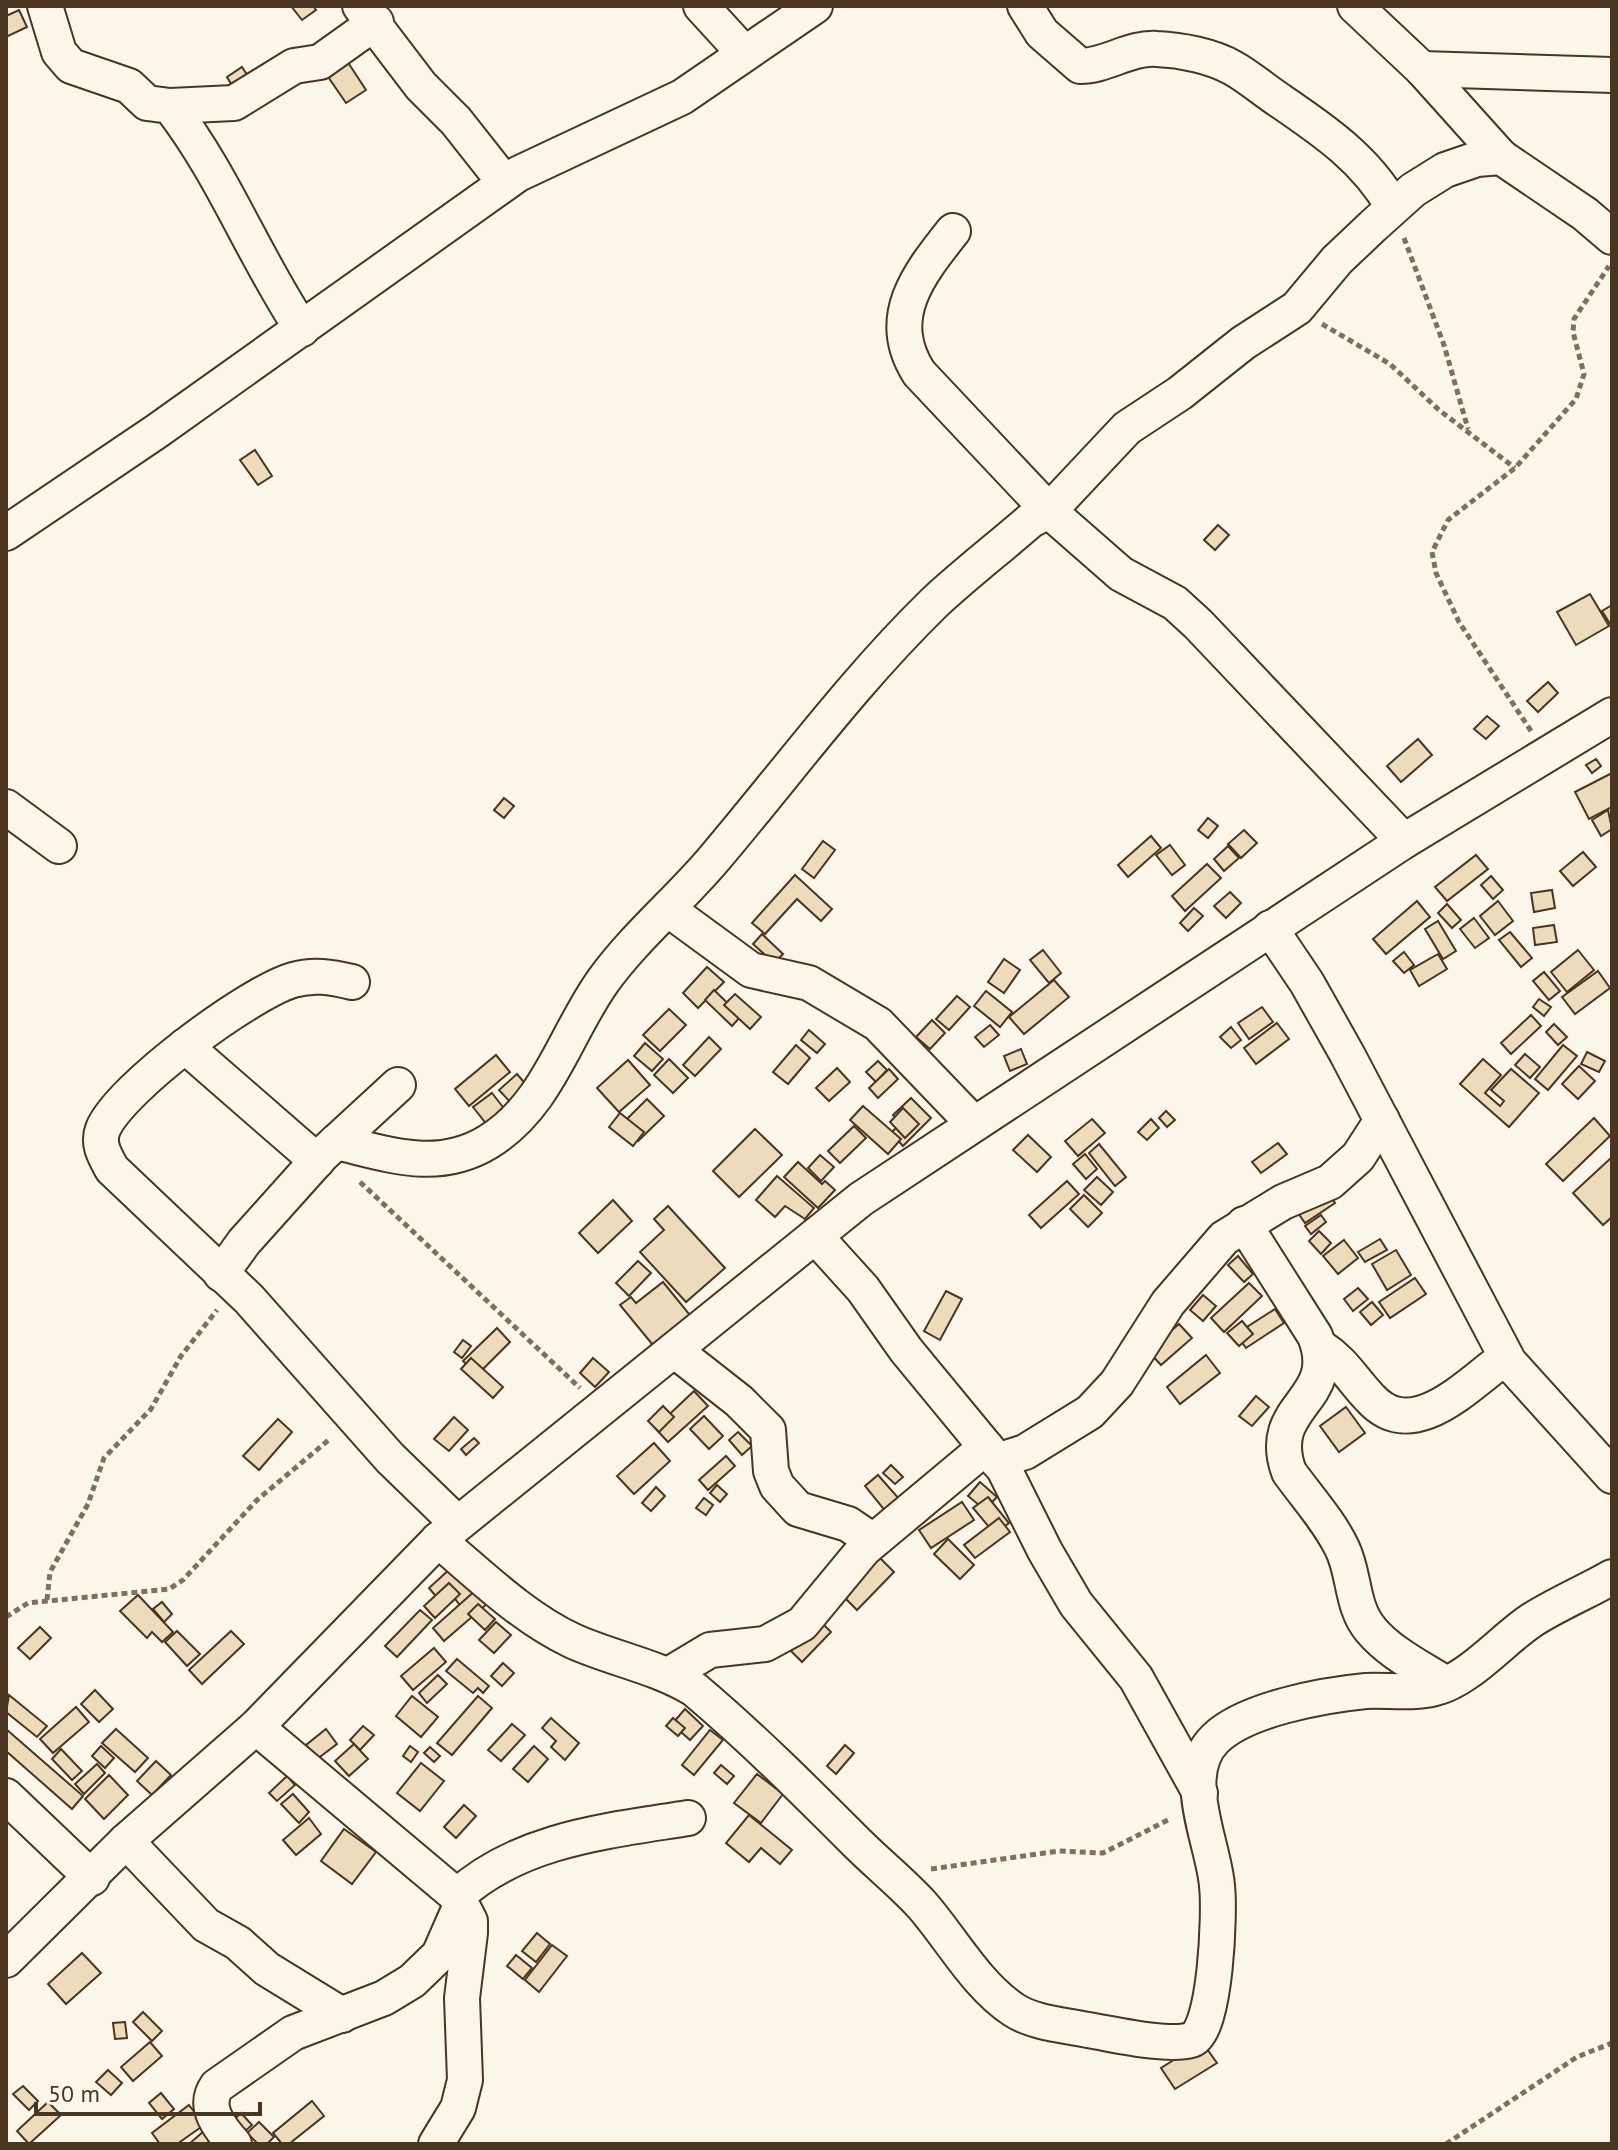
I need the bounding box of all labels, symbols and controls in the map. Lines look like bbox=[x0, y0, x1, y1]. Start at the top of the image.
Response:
scale bar bbox=[36, 2066, 260, 2116]
text: 50 m bbox=[48, 2078, 100, 2109]

